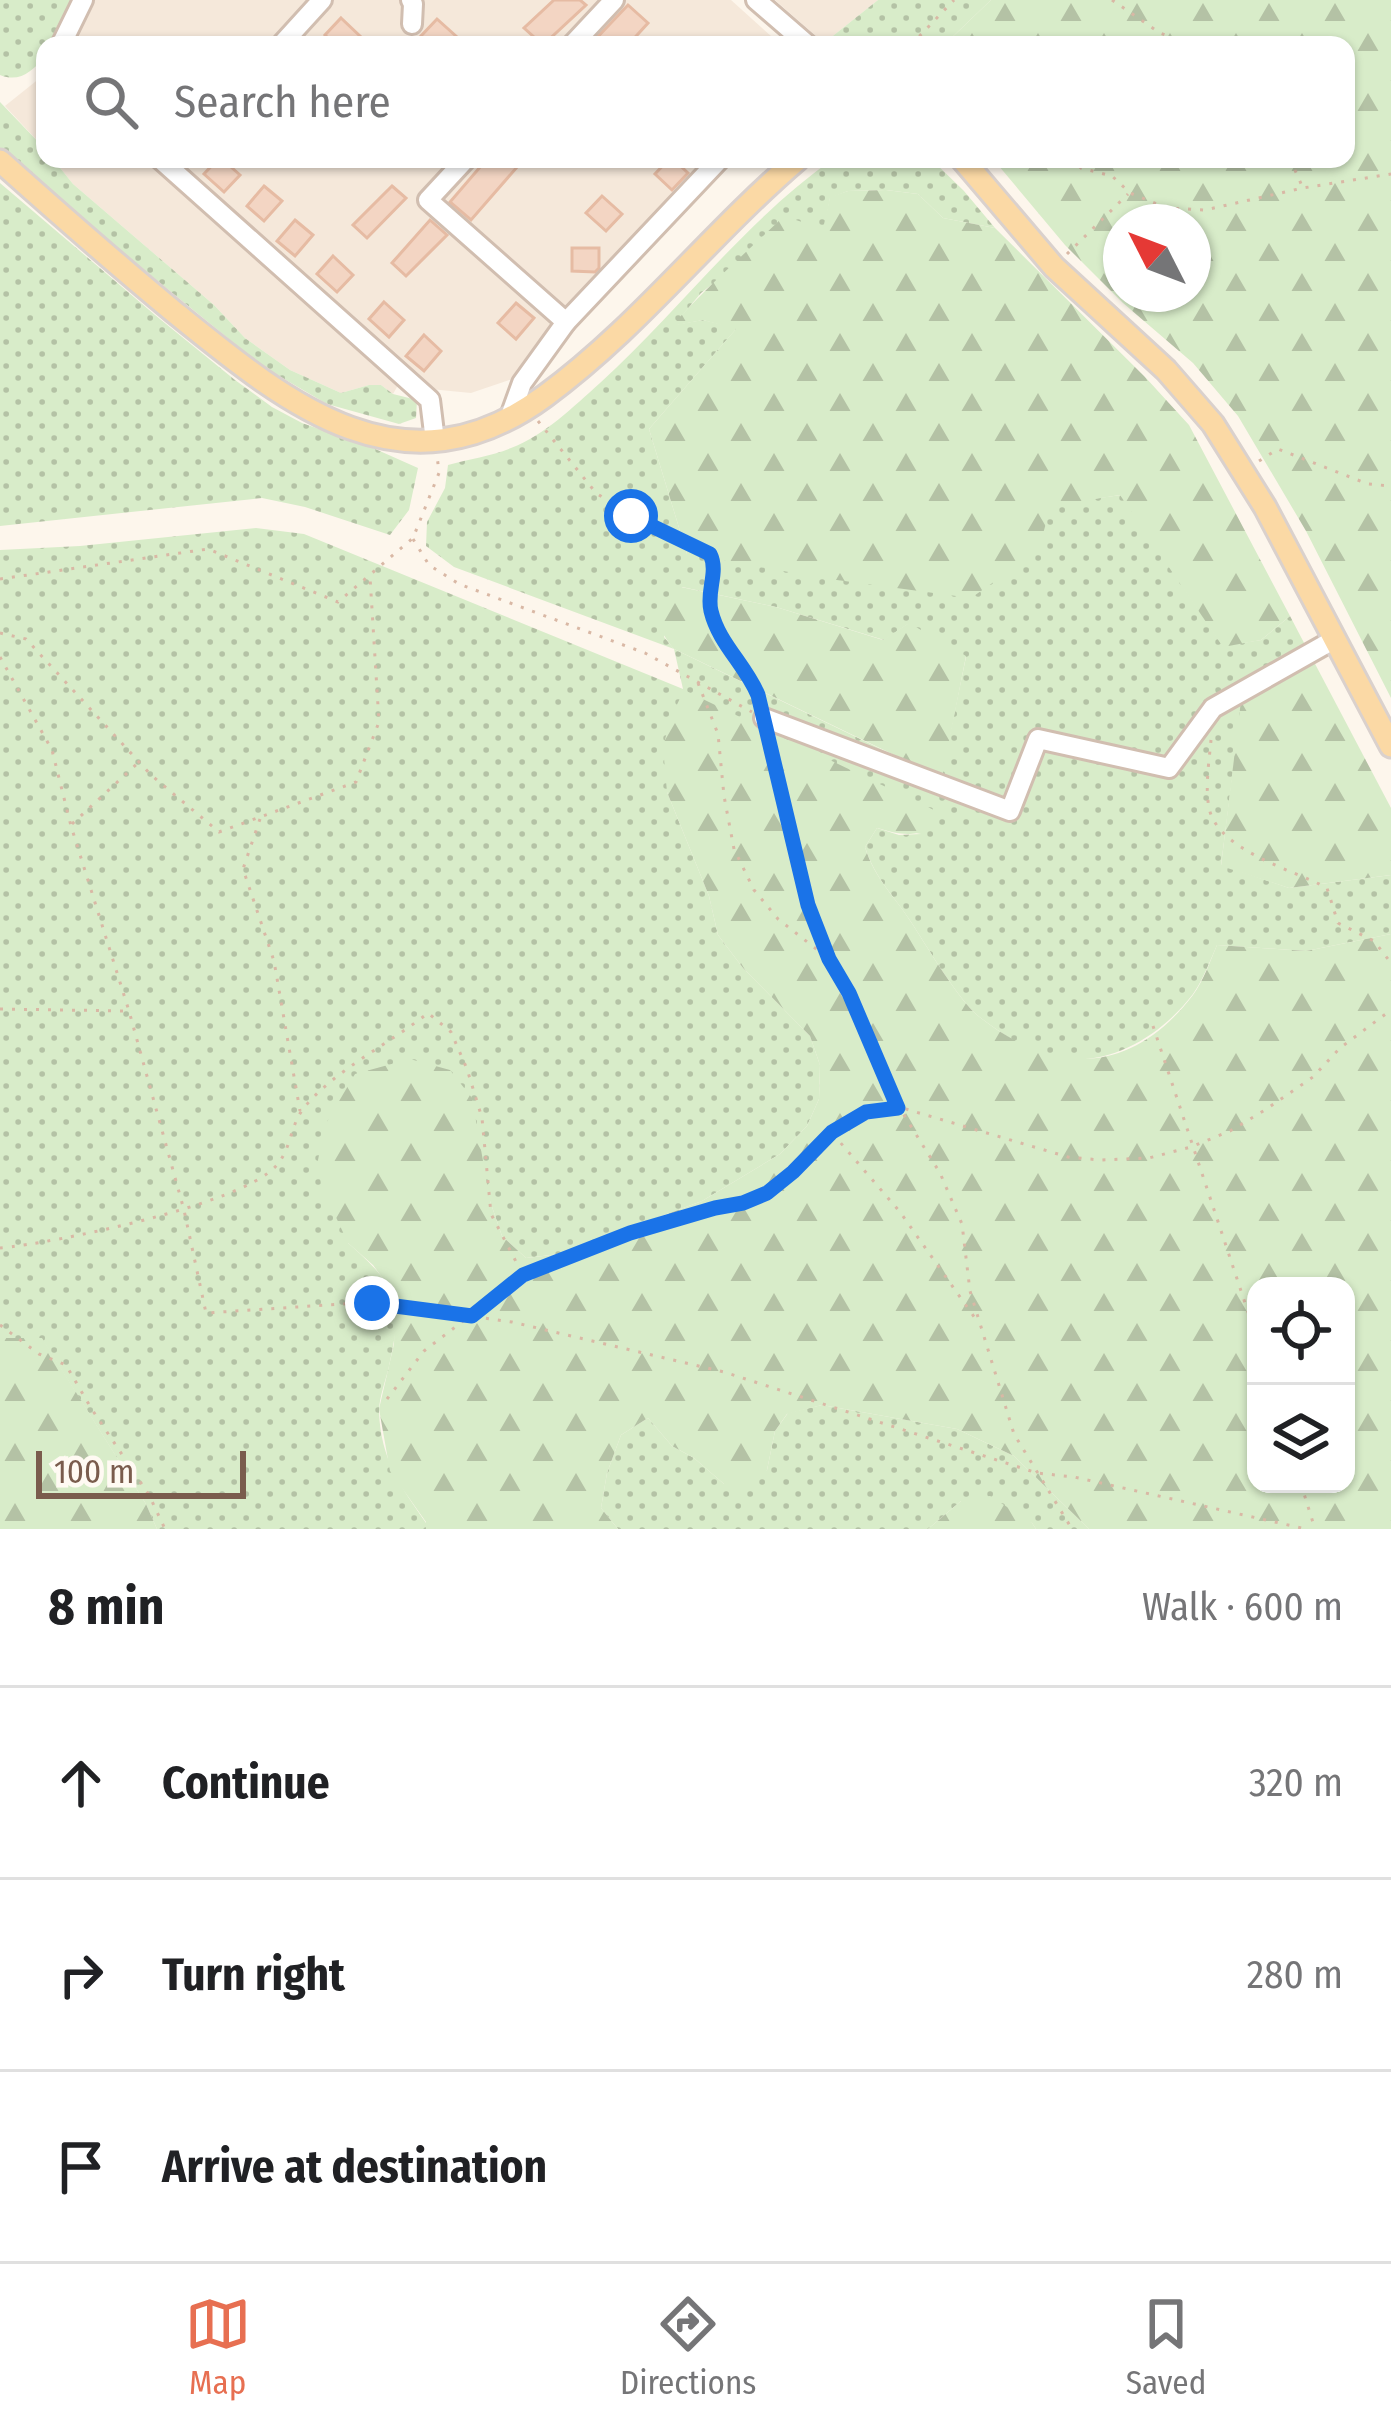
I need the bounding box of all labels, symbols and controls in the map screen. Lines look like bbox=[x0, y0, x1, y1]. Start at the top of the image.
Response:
search box bbox=[36, 36, 1355, 168]
icon: search bbox=[78, 69, 144, 135]
text: Search here bbox=[174, 75, 391, 129]
north arrow bbox=[1103, 204, 1211, 312]
route start bbox=[604, 489, 658, 543]
route end bbox=[345, 1276, 399, 1330]
map controls bbox=[1247, 1277, 1355, 1493]
button: locate bbox=[1247, 1277, 1355, 1385]
button: layers bbox=[1247, 1385, 1355, 1493]
scale bar bbox=[36, 1445, 246, 1498]
text: 100 m bbox=[54, 1452, 134, 1492]
text: 8 min bbox=[48, 1576, 164, 1638]
text: Walk · 600 m bbox=[1142, 1584, 1343, 1630]
icon: ahead bbox=[48, 1750, 114, 1816]
text: Continue bbox=[162, 1756, 330, 1810]
text: 320 m bbox=[1249, 1760, 1343, 1806]
icon: right bbox=[48, 1942, 114, 2008]
text: Turn right bbox=[162, 1948, 345, 2002]
text: 280 m bbox=[1247, 1952, 1343, 1998]
icon: arrive bbox=[48, 2134, 114, 2200]
text: Arrive at destination bbox=[162, 2140, 547, 2194]
tab: Map bbox=[185, 2291, 251, 2403]
tab: Directions bbox=[620, 2291, 756, 2403]
tab: Saved bbox=[1126, 2291, 1206, 2403]

